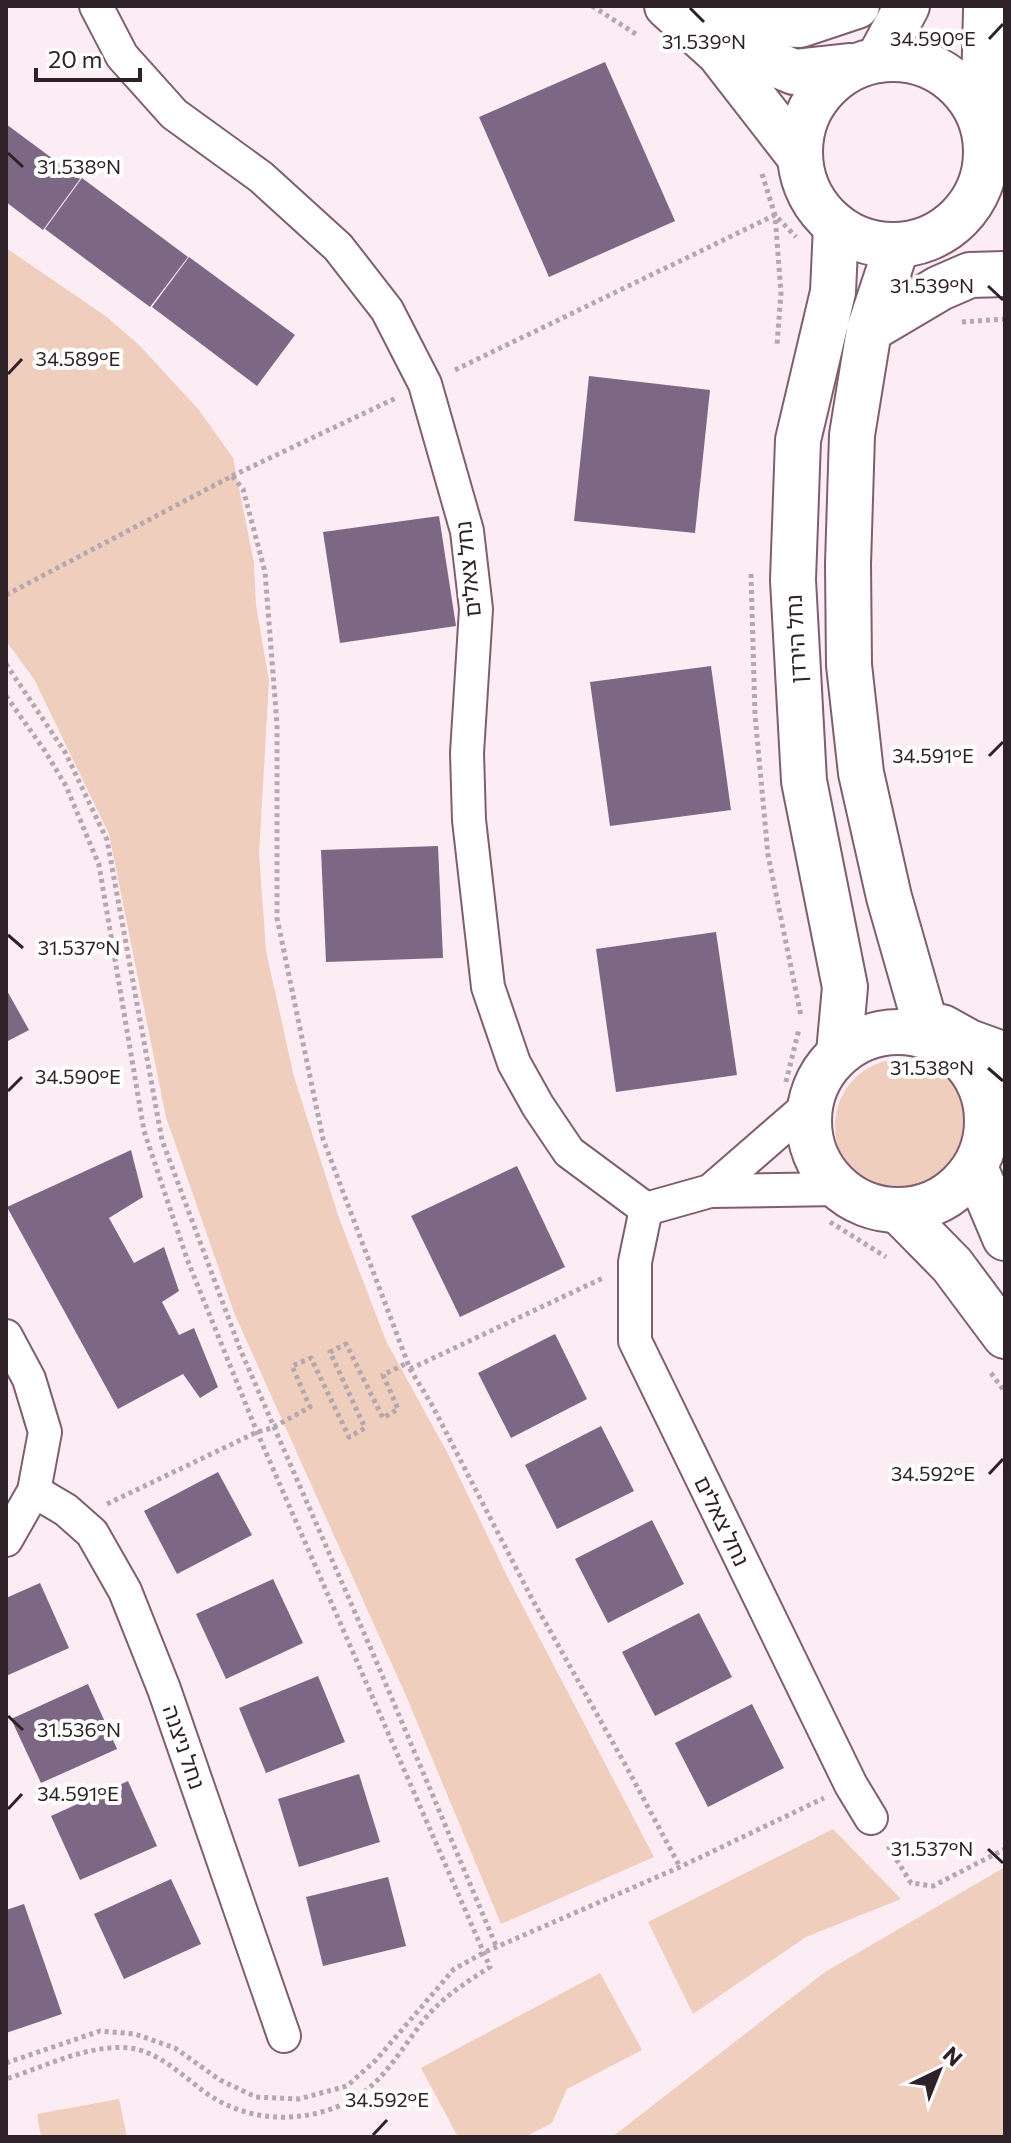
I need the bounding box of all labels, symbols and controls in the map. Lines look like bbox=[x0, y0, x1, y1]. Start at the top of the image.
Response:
text: 34.590°E bbox=[890, 26, 976, 50]
text: 31.539°N bbox=[662, 29, 746, 53]
scale bar bbox=[36, 32, 140, 82]
text: 20 m bbox=[48, 44, 102, 73]
text: 31.538°N bbox=[37, 154, 121, 178]
text: 31.539°N bbox=[890, 273, 974, 297]
text: 34.589°E bbox=[36, 346, 121, 370]
street label: נחל צאלים bbox=[449, 520, 486, 619]
street label: נחל הירדן bbox=[780, 594, 811, 684]
text: 34.591°E bbox=[892, 743, 974, 767]
text: 31.537°N bbox=[38, 935, 120, 959]
text: 31.538°N bbox=[890, 1055, 974, 1079]
text: 34.590°E bbox=[35, 1064, 121, 1088]
text: 34.592°E bbox=[891, 1461, 975, 1485]
street label: נחל צאלים bbox=[689, 1471, 756, 1570]
street label: נחל ניצנה bbox=[157, 1701, 211, 1793]
text: 31.536°N bbox=[37, 1717, 121, 1741]
text: 34.591°E bbox=[37, 1781, 119, 1805]
text: 31.537°N bbox=[891, 1836, 973, 1860]
north arrow bbox=[899, 2031, 979, 2111]
text: N bbox=[938, 2041, 968, 2072]
text: 34.592°E bbox=[345, 2087, 429, 2111]

